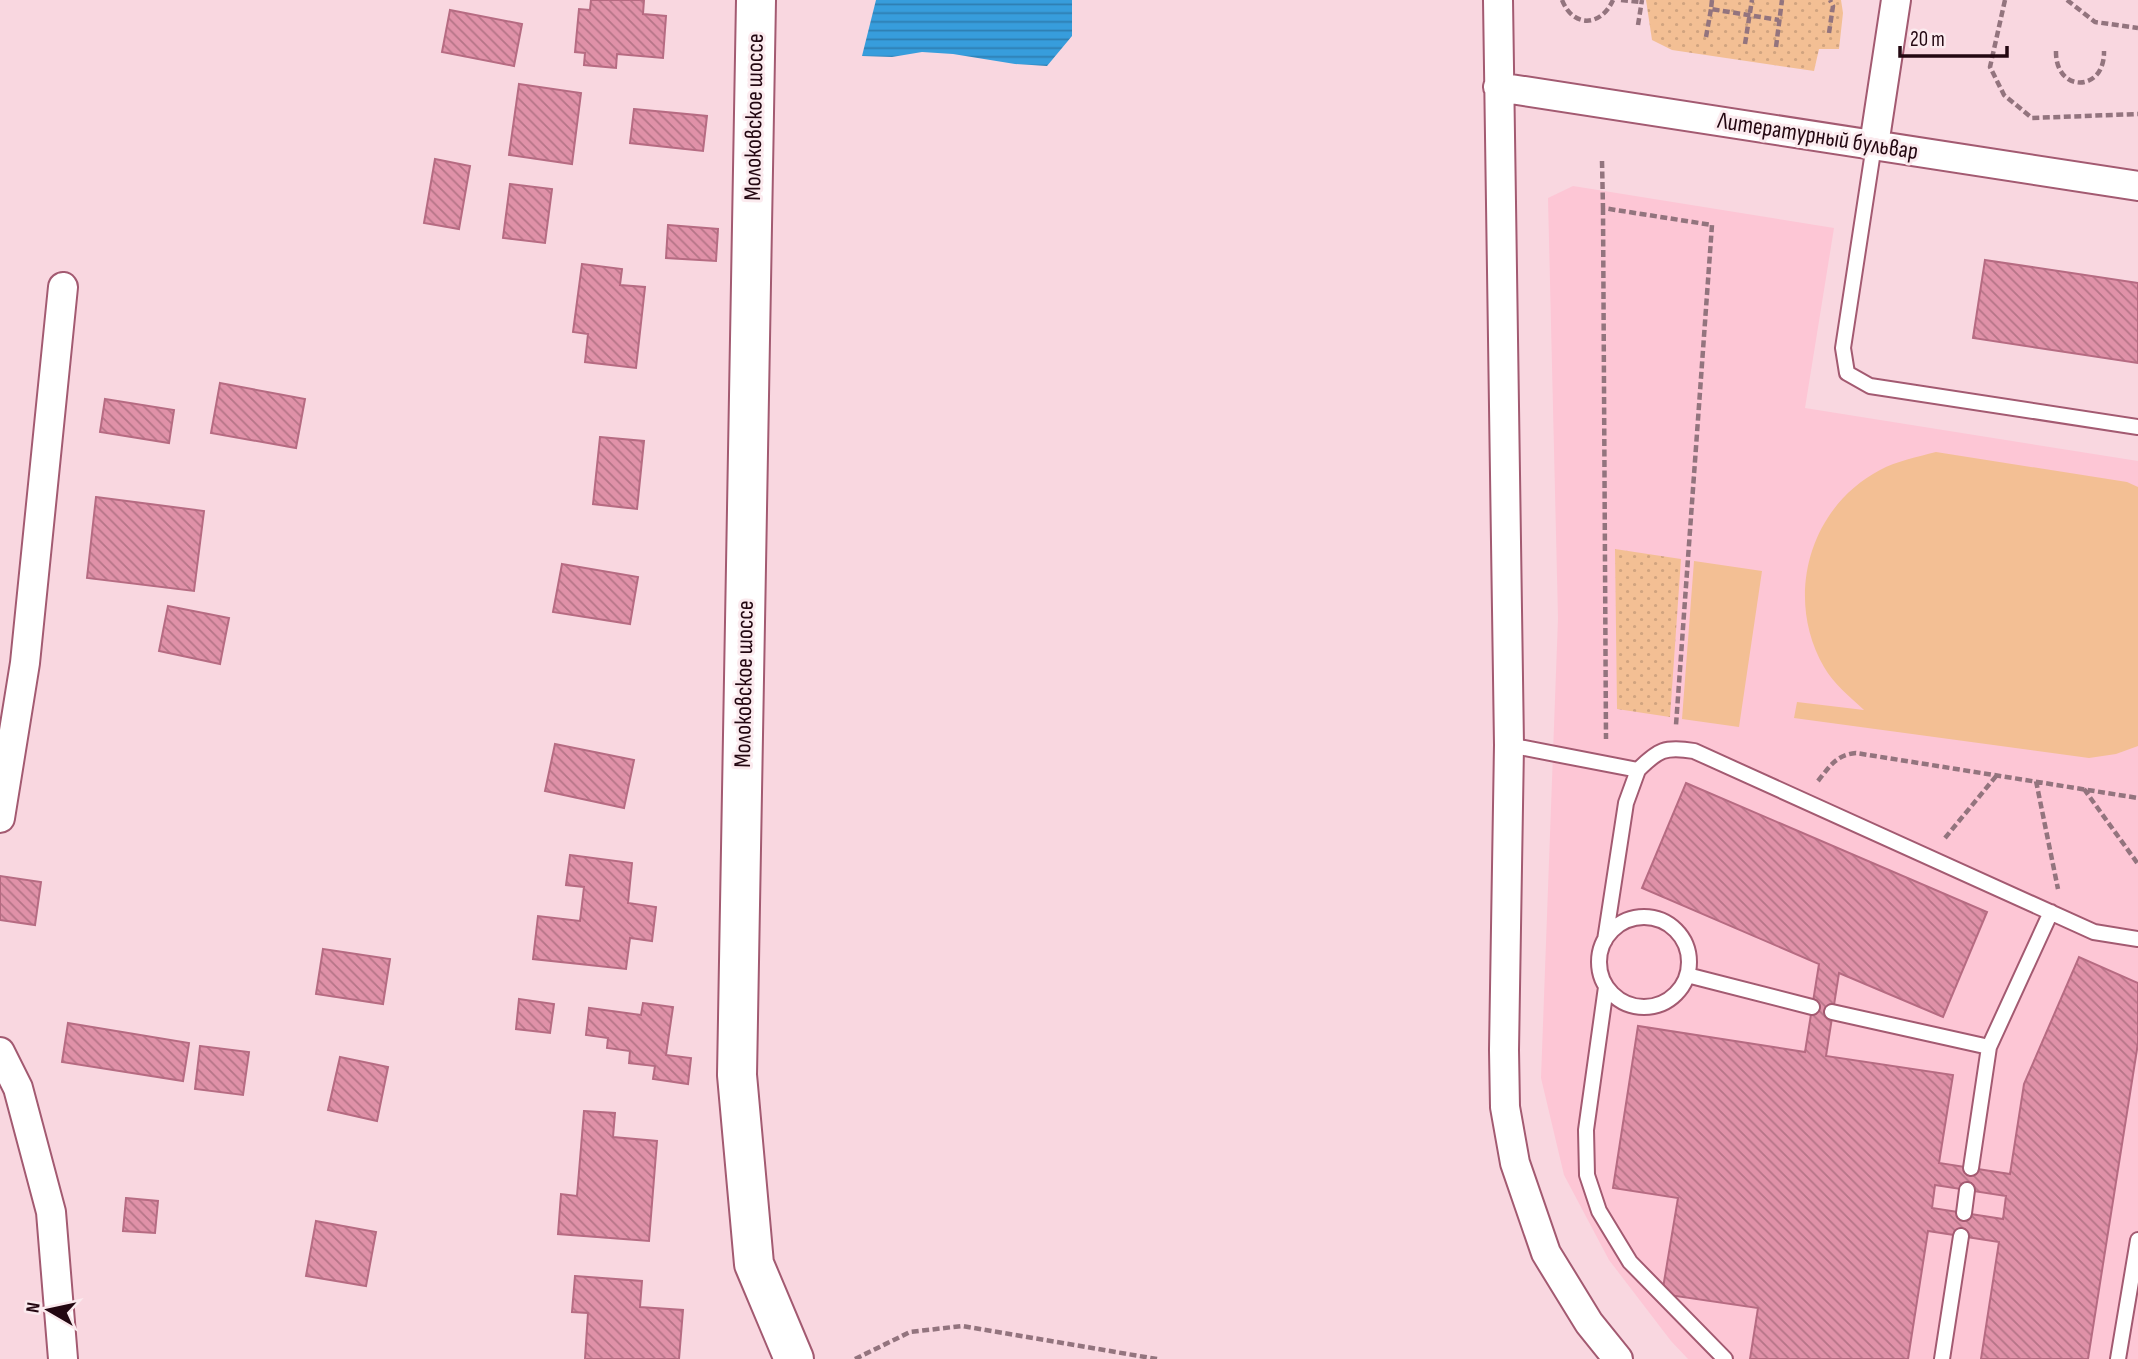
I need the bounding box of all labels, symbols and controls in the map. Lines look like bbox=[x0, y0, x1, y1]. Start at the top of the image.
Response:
scale bar bbox=[1900, 14, 2007, 58]
text: 20 m bbox=[1910, 27, 1945, 52]
street label: Молоковское шоссе bbox=[738, 33, 770, 201]
street label: Литературный бульвар bbox=[1715, 106, 1920, 166]
street label: Молоковское шоссе bbox=[728, 600, 760, 768]
north arrow bbox=[14, 1275, 84, 1345]
text: N bbox=[22, 1301, 46, 1314]

